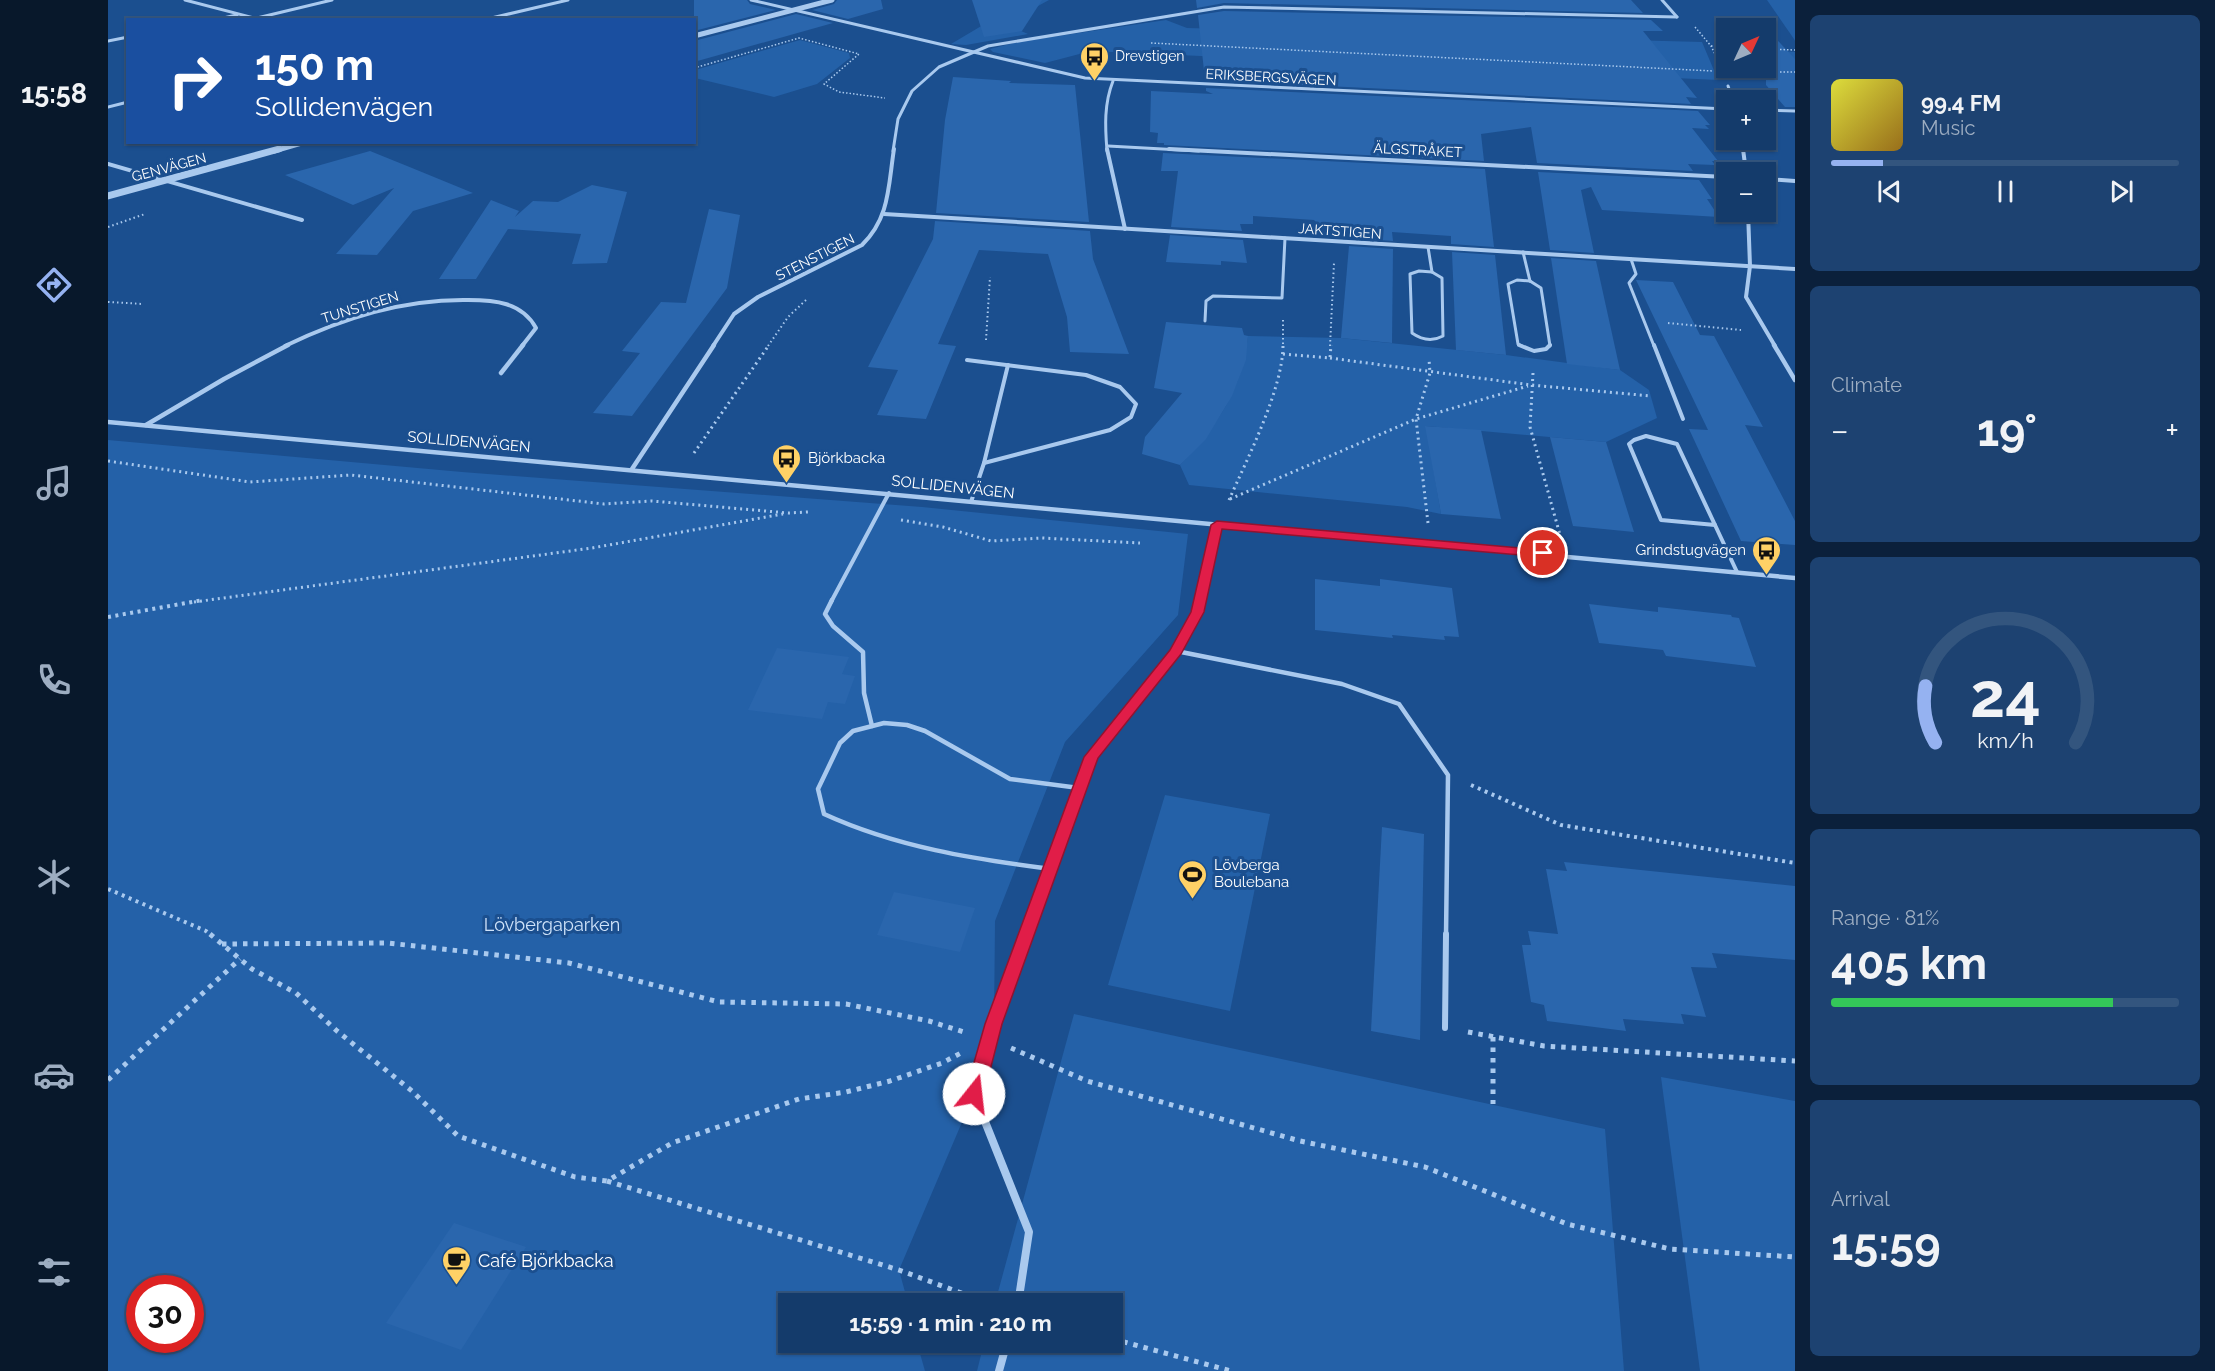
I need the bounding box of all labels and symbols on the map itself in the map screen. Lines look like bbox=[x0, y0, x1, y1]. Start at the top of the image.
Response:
north arrow bbox=[1716, 18, 1776, 78]
bus stop icon: Drevstigen bbox=[1078, 40, 1110, 82]
place label: Drevstigen bbox=[1115, 48, 1185, 64]
street label: ERIKSBERGSVÄGEN bbox=[1205, 64, 1337, 88]
street label: ÄLGSTRÅKET bbox=[1373, 138, 1463, 160]
street label: GENVÄGEN bbox=[129, 147, 208, 185]
street label: JAKTSTIGEN bbox=[1298, 220, 1382, 242]
street label: STENSTIGEN bbox=[773, 230, 857, 284]
street label: TUNSTIGEN bbox=[320, 288, 400, 326]
street label: SOLLIDENVÄGEN bbox=[407, 427, 531, 456]
bus stop icon: Björkbacka bbox=[771, 442, 803, 484]
place label: Björkbacka bbox=[808, 449, 885, 467]
street label: SOLLIDENVÄGEN bbox=[891, 471, 1015, 502]
pin bbox=[1517, 527, 1568, 578]
bus stop icon: Grindstugvägen bbox=[1751, 534, 1783, 576]
place label: Grindstugvägen bbox=[1635, 541, 1746, 559]
place label: Lövberga Boulebana bbox=[1214, 856, 1289, 891]
sports icon: Lövberga Boulebana bbox=[1177, 858, 1209, 900]
park label: Lövbergaparken bbox=[484, 914, 620, 935]
position arrow bbox=[942, 1062, 1006, 1126]
cafe icon: Café Björkbacka bbox=[441, 1244, 473, 1286]
place label: Café Björkbacka bbox=[478, 1250, 614, 1271]
speed limit sign: 30 bbox=[126, 1275, 204, 1353]

